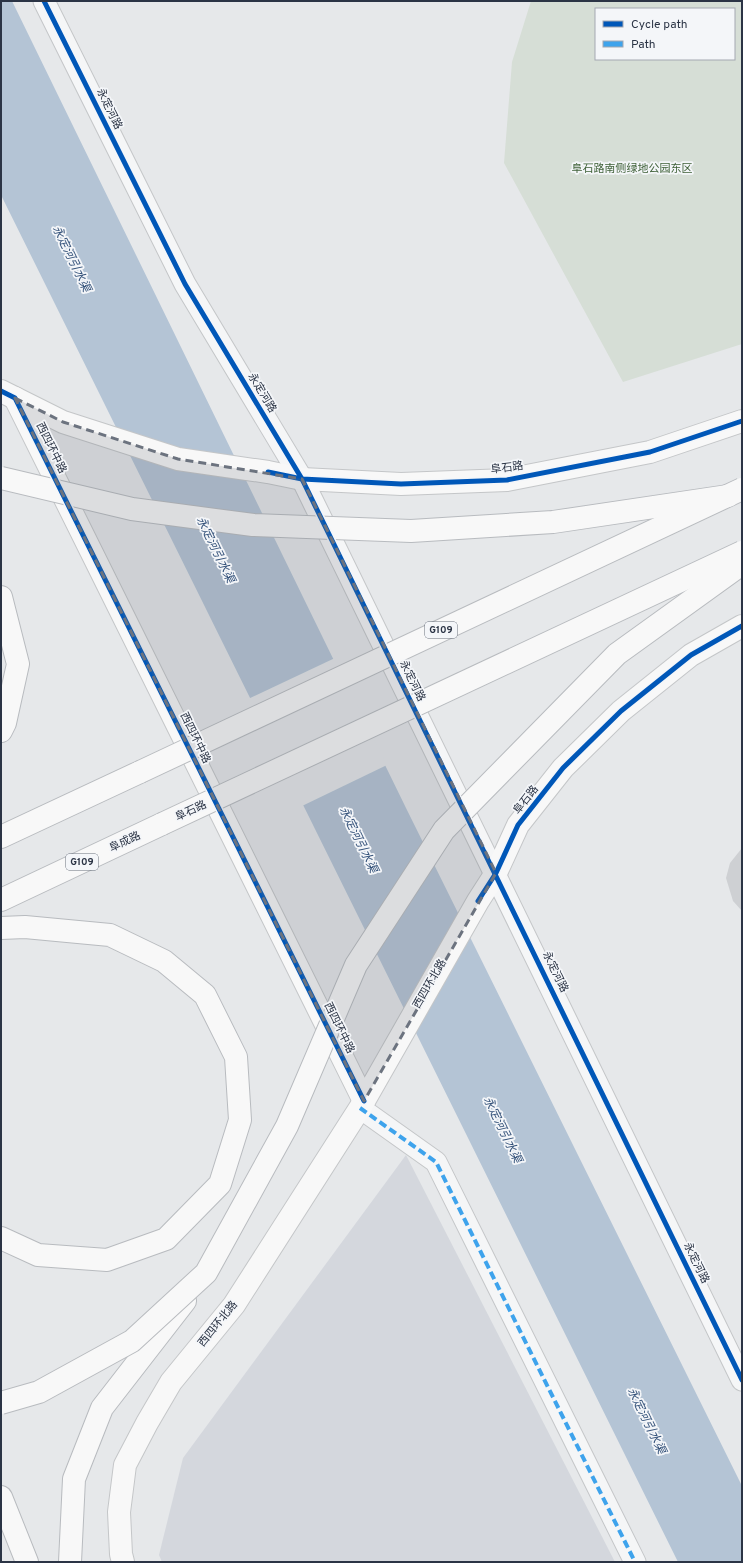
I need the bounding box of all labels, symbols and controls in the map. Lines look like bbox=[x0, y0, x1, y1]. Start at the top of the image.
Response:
legend bbox=[595, 8, 735, 60]
text: Cycle path bbox=[631, 17, 688, 33]
text: Path bbox=[631, 37, 656, 53]
street label: 永定河路 bbox=[93, 86, 125, 132]
park label: 阜石路南侧绿地公园东区 bbox=[572, 162, 693, 176]
water label: 永定河引水渠 bbox=[48, 223, 95, 297]
street label: 永定河路 bbox=[245, 371, 279, 415]
street label: 西四环中路 bbox=[33, 420, 69, 476]
street label: 阜石路 bbox=[490, 459, 524, 477]
water label: 永定河引水渠 bbox=[192, 514, 239, 588]
road number: G109 bbox=[425, 622, 457, 638]
street label: 永定河路 bbox=[396, 658, 428, 704]
street label: 西四环中路 bbox=[177, 710, 213, 766]
street label: 阜石路 bbox=[510, 783, 542, 817]
street label: 阜石路 bbox=[173, 798, 209, 824]
water label: 永定河引水渠 bbox=[335, 804, 382, 878]
street label: 阜成路 bbox=[107, 829, 143, 855]
road number: G109 bbox=[66, 854, 98, 870]
street label: 永定河路 bbox=[539, 949, 571, 995]
street label: 西四环北路 bbox=[410, 957, 450, 1011]
street label: 西四环中路 bbox=[321, 1000, 357, 1056]
water label: 永定河引水渠 bbox=[479, 1094, 526, 1168]
street label: 永定河路 bbox=[680, 1240, 712, 1286]
street label: 西四环北路 bbox=[195, 1298, 241, 1350]
water label: 永定河引水渠 bbox=[623, 1385, 670, 1459]

